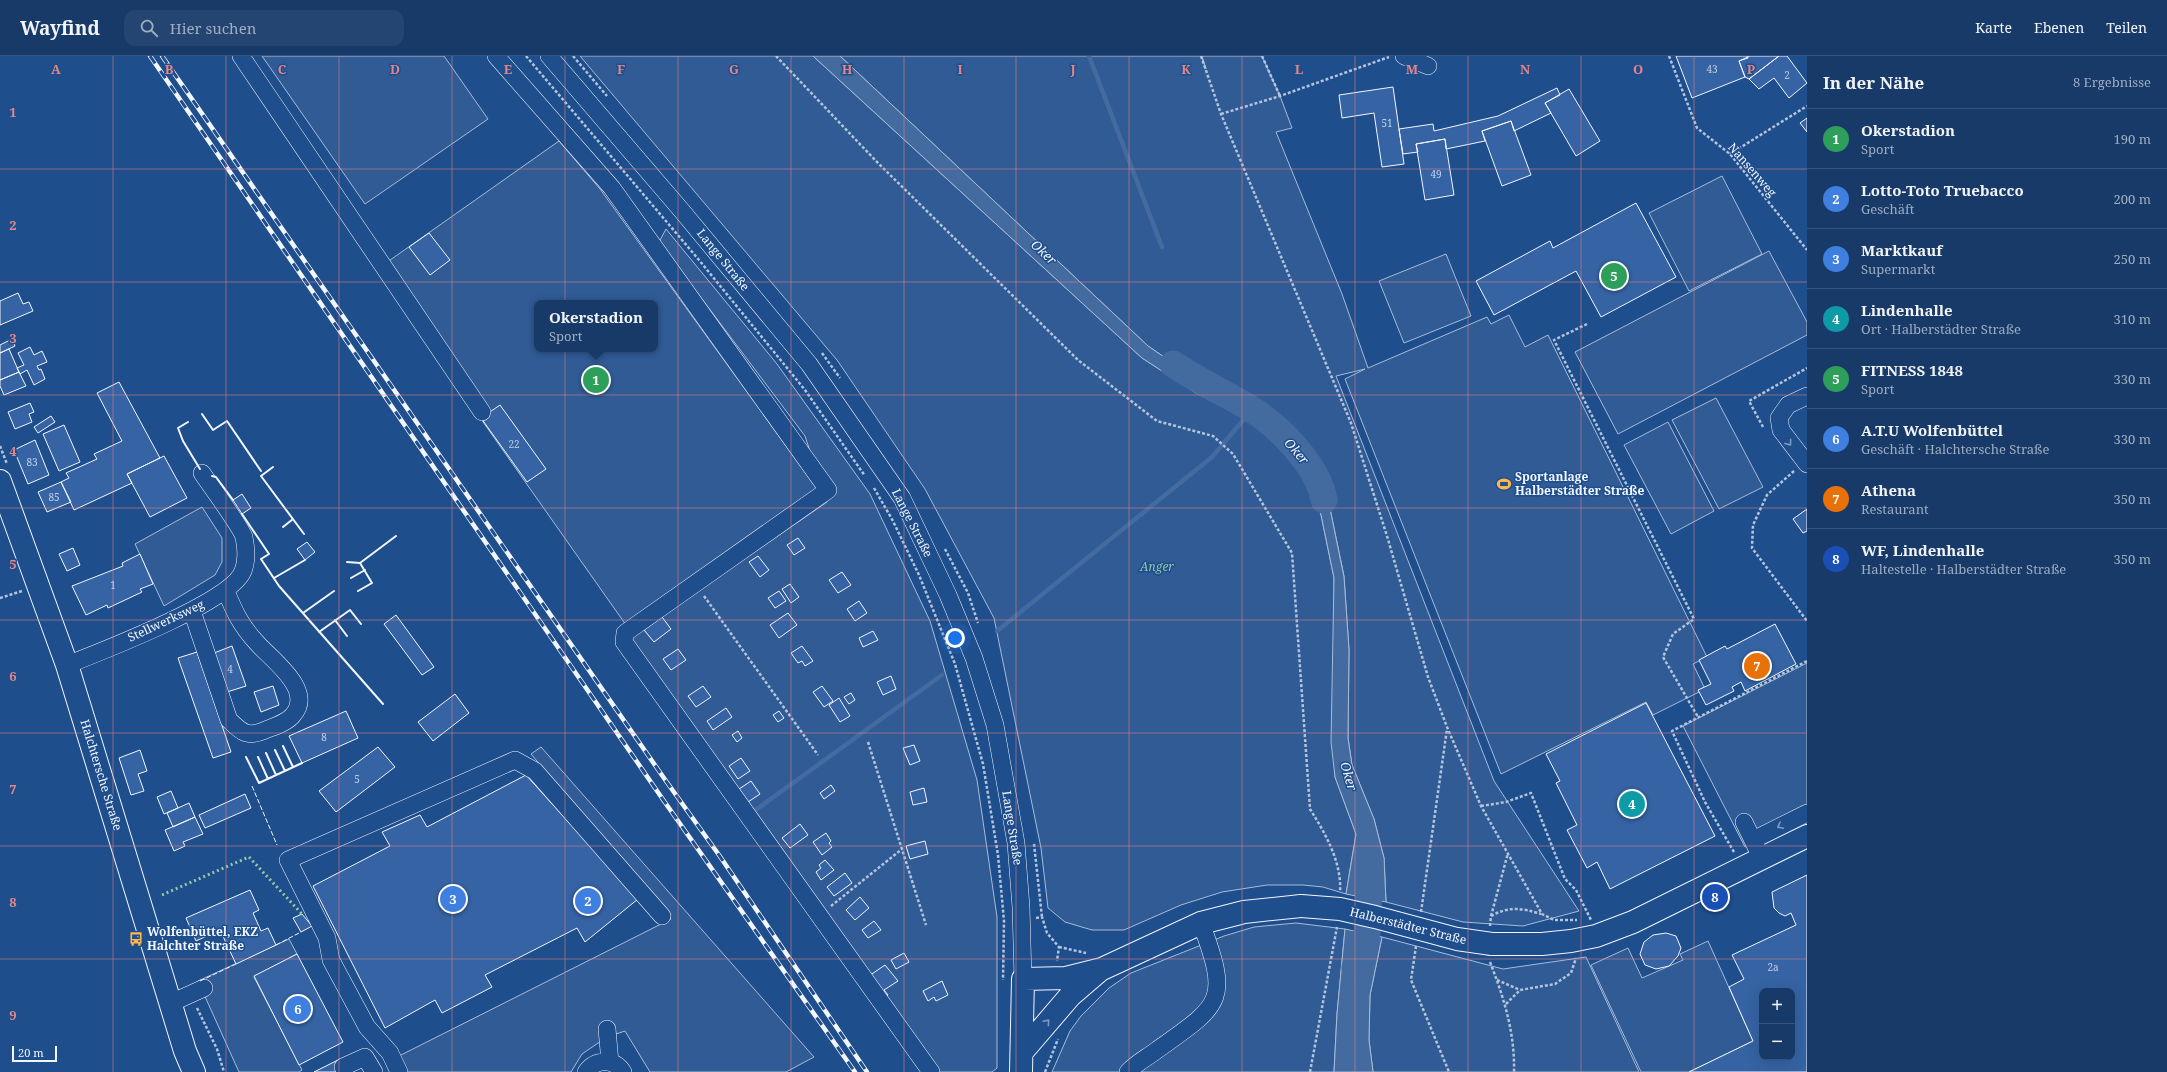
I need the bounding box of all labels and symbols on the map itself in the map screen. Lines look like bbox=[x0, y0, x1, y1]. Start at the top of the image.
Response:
text: A bbox=[51, 60, 61, 78]
text: B bbox=[165, 60, 174, 78]
text: C bbox=[278, 60, 287, 78]
text: D bbox=[390, 60, 400, 78]
text: E bbox=[504, 60, 513, 78]
text: F bbox=[617, 60, 625, 78]
text: G bbox=[729, 60, 739, 78]
text: H bbox=[842, 60, 853, 78]
text: I bbox=[957, 60, 963, 78]
text: J bbox=[1069, 60, 1076, 78]
text: K bbox=[1181, 60, 1191, 78]
text: L bbox=[1295, 60, 1304, 78]
text: M bbox=[1406, 60, 1419, 78]
text: N bbox=[1520, 60, 1531, 78]
text: O bbox=[1633, 60, 1643, 78]
text: P bbox=[1747, 60, 1756, 78]
house number: 43 bbox=[1706, 62, 1718, 76]
house number: 2 bbox=[1784, 68, 1790, 82]
text: 1 bbox=[9, 103, 17, 121]
house number: 51 bbox=[1381, 116, 1393, 130]
street label: Nansenweg bbox=[1724, 139, 1781, 201]
house number: 49 bbox=[1430, 167, 1442, 181]
text: 2 bbox=[9, 216, 17, 234]
street label: Lange Straße bbox=[693, 225, 754, 294]
water label: Oker bbox=[1027, 235, 1062, 269]
pin: 5 bbox=[1601, 261, 1627, 291]
text: 3 bbox=[9, 329, 17, 347]
pin: 1 bbox=[583, 365, 609, 395]
water label: Oker bbox=[1281, 434, 1314, 469]
house number: 22 bbox=[508, 437, 520, 451]
one-way arrow bbox=[1785, 438, 1792, 445]
text: 4 bbox=[9, 442, 17, 460]
house number: 83 bbox=[26, 455, 38, 469]
place label: Sportanlage Halberstädter Straße bbox=[1515, 468, 1644, 499]
sports icon: Sportanlage Halberstädter Straße bbox=[1496, 476, 1512, 492]
street label: Lange Straße bbox=[888, 485, 937, 560]
house number: 85 bbox=[48, 490, 60, 504]
text: 5 bbox=[9, 555, 17, 573]
park label: Anger bbox=[1139, 558, 1174, 575]
house number: 1 bbox=[110, 578, 116, 592]
street label: Stellwerksweg bbox=[125, 595, 207, 646]
your location bbox=[945, 628, 965, 648]
pin: 7 bbox=[1744, 651, 1770, 681]
house number: 4 bbox=[227, 662, 233, 676]
text: 6 bbox=[9, 667, 17, 685]
street label: Halchtersche Straße bbox=[76, 717, 126, 833]
house number: 8 bbox=[321, 730, 327, 744]
water label: Oker bbox=[1336, 759, 1362, 794]
house number: 5 bbox=[354, 772, 360, 786]
text: 7 bbox=[9, 780, 17, 798]
pin: 4 bbox=[1619, 789, 1645, 819]
street label: Lange Straße bbox=[998, 790, 1027, 866]
one-way arrow bbox=[1777, 822, 1784, 829]
pin: 8 bbox=[1702, 882, 1728, 912]
pin: 3 bbox=[440, 884, 466, 914]
pin: 2 bbox=[575, 886, 601, 916]
text: 8 bbox=[9, 893, 17, 911]
street label: Halberstädter Straße bbox=[1348, 903, 1468, 948]
place label: Wolfenbüttel, EKZ Halchter Straße bbox=[147, 923, 258, 954]
bus stop icon: Wolfenbüttel, EKZ Halchter Straße bbox=[128, 931, 144, 947]
house number: 2a bbox=[1767, 960, 1779, 974]
pin: 6 bbox=[285, 994, 311, 1024]
text: 9 bbox=[9, 1006, 17, 1024]
one-way arrow bbox=[1042, 1019, 1050, 1027]
scale bar bbox=[12, 1044, 57, 1063]

